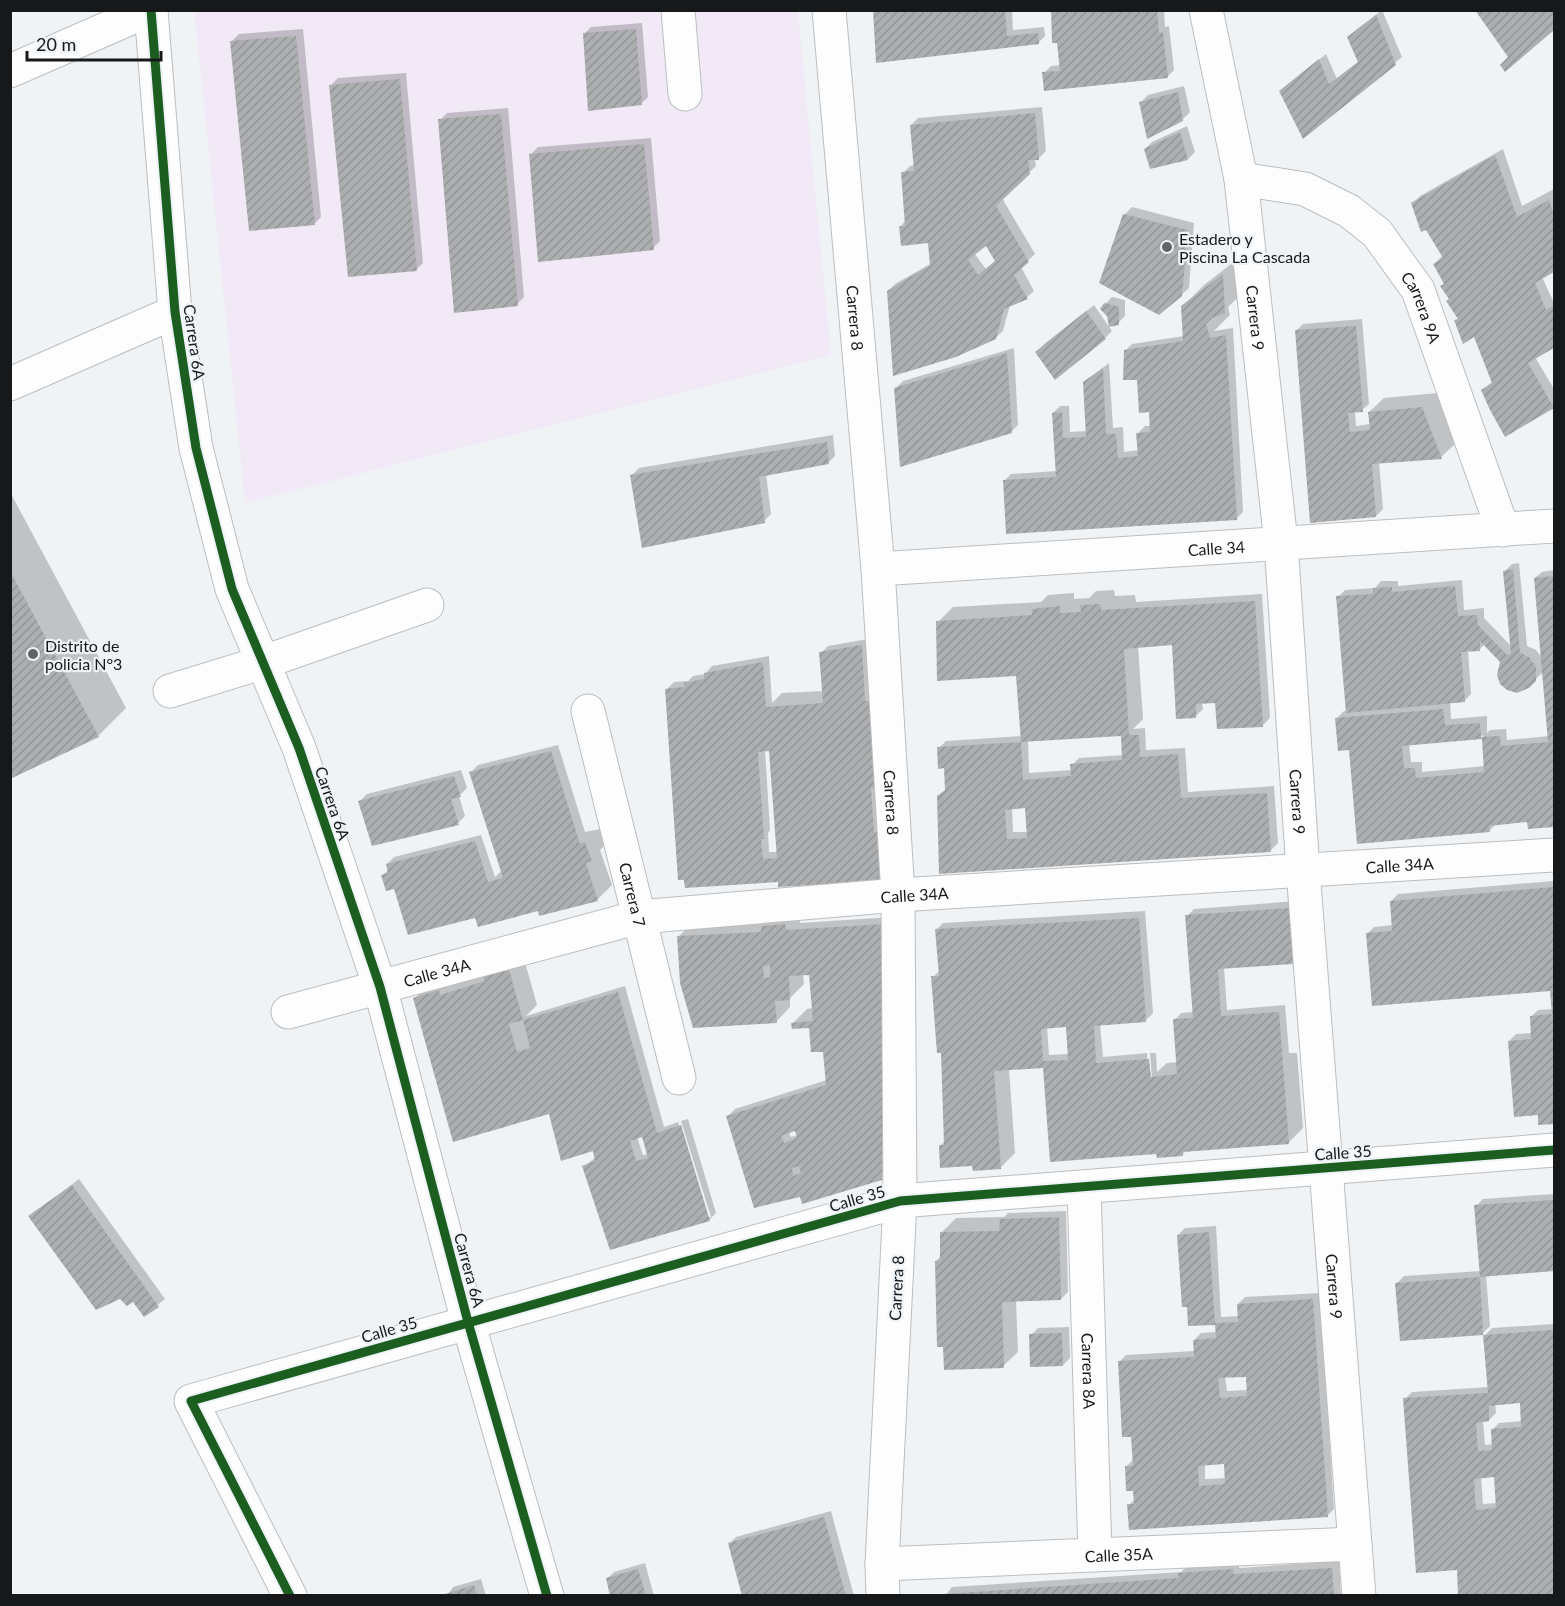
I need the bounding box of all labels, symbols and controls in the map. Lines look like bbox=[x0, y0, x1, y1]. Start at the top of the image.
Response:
scale bar bbox=[27, 24, 160, 62]
text: 20 m bbox=[36, 33, 76, 55]
place label: Estadero y Piscina La Cascada bbox=[1179, 229, 1310, 266]
marker: Estadero y Piscina La Cascada bbox=[1160, 240, 1174, 254]
street label: Carrera 9A bbox=[1398, 267, 1445, 346]
street label: Carrera 8 bbox=[844, 284, 868, 351]
street label: Carrera 9 bbox=[1243, 284, 1269, 351]
street label: Carrera 6A bbox=[180, 303, 210, 381]
street label: Calle 34 bbox=[1187, 536, 1246, 559]
place label: Distrito de policia N°3 bbox=[45, 636, 122, 673]
marker: Distrito de policia N°3 bbox=[26, 647, 40, 661]
street label: Carrera 6A bbox=[312, 764, 354, 842]
street label: Carrera 9 bbox=[1287, 768, 1310, 835]
street label: Carrera 8 bbox=[881, 769, 904, 836]
street label: Calle 34A bbox=[1365, 853, 1434, 876]
street label: Carrera 7 bbox=[616, 860, 651, 929]
street label: Calle 34A bbox=[880, 882, 949, 906]
street label: Calle 34A bbox=[401, 954, 472, 990]
street label: Calle 35 bbox=[1314, 1141, 1372, 1163]
street label: Calle 35 bbox=[827, 1181, 887, 1215]
street label: Carrera 6A bbox=[451, 1231, 489, 1309]
street label: Carrera 9 bbox=[1323, 1253, 1347, 1320]
street label: Carrera 8 bbox=[885, 1255, 907, 1321]
street label: Calle 35 bbox=[359, 1312, 419, 1346]
street label: Carrera 8A bbox=[1079, 1332, 1100, 1410]
street label: Calle 35A bbox=[1084, 1543, 1153, 1565]

